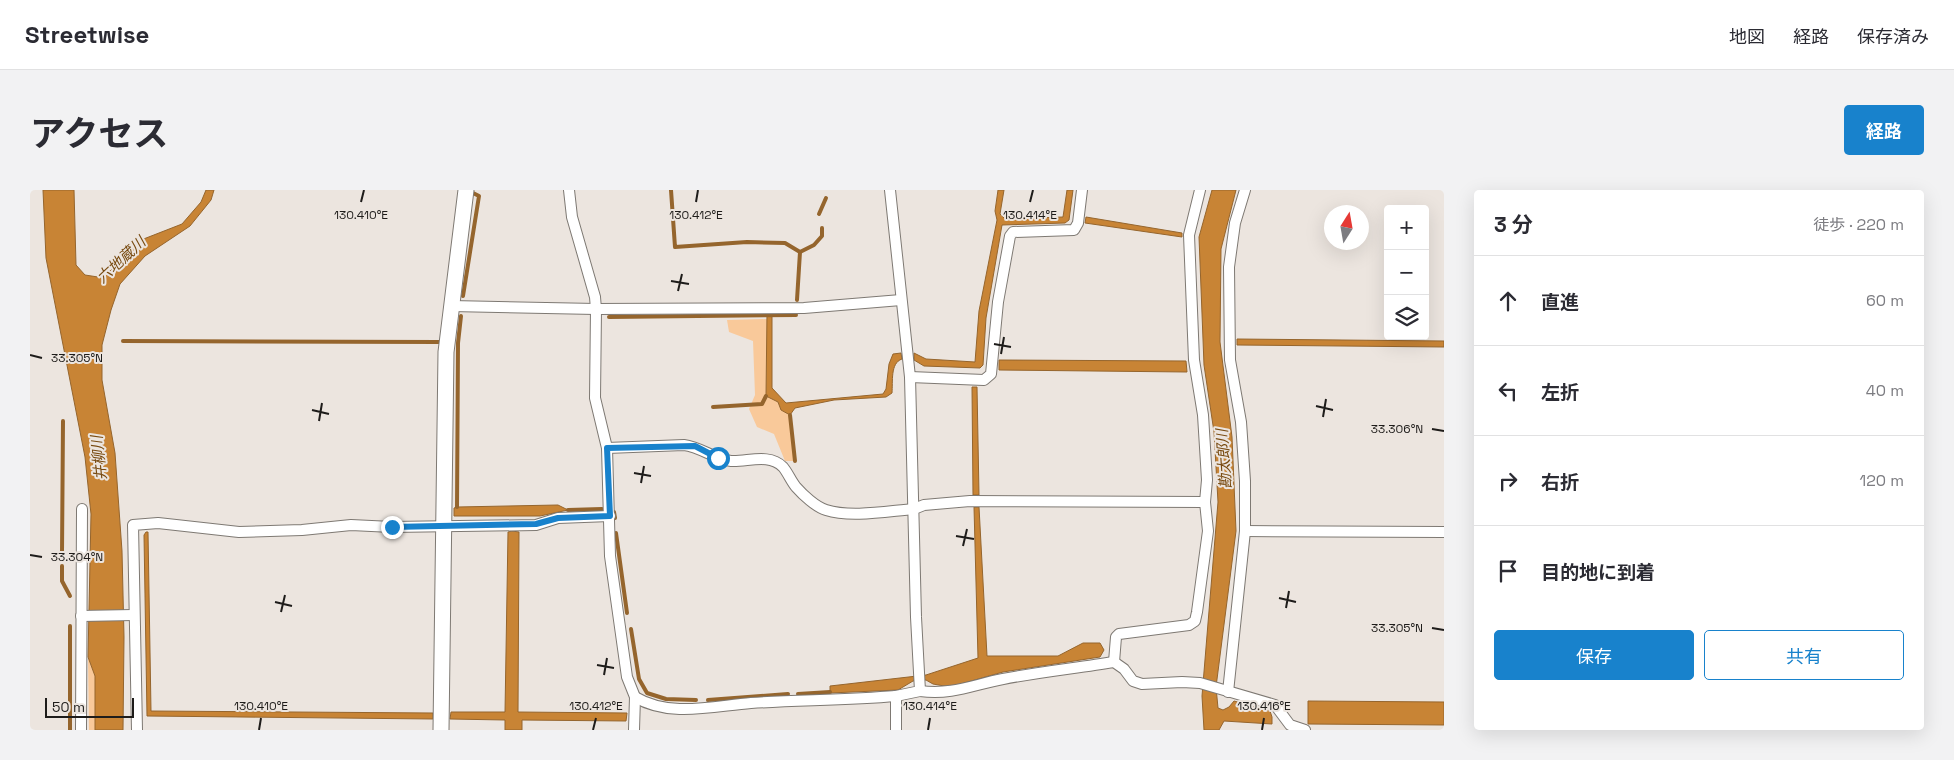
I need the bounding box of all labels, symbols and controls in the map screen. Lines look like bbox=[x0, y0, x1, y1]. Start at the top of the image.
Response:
text: Streetwise bbox=[25, 19, 149, 50]
text: 地図 bbox=[1729, 25, 1765, 48]
text: 経路 bbox=[1793, 25, 1829, 48]
text: 保存済み bbox=[1857, 25, 1929, 48]
button: 経路 bbox=[1844, 105, 1924, 155]
text: アクセス bbox=[30, 112, 168, 156]
north arrow bbox=[1324, 205, 1369, 250]
map controls bbox=[1384, 205, 1429, 340]
button: + bbox=[1384, 205, 1429, 250]
text: 130.410°E bbox=[334, 207, 388, 223]
text: 130.412°E bbox=[669, 207, 723, 223]
text: 130.414°E bbox=[1003, 207, 1057, 223]
text: 3 分 bbox=[1494, 211, 1533, 238]
text: 徒歩 · 220 m bbox=[1813, 214, 1904, 235]
water label: 六地蔵川 bbox=[92, 231, 151, 287]
button: − bbox=[1384, 250, 1429, 295]
icon: ahead bbox=[1494, 287, 1522, 315]
text: 直進 bbox=[1541, 290, 1579, 315]
text: 60 m bbox=[1866, 290, 1904, 311]
button: layers bbox=[1384, 295, 1429, 340]
text: 33.305°N bbox=[51, 350, 103, 366]
icon: left bbox=[1494, 377, 1522, 405]
text: 左折 bbox=[1541, 380, 1579, 405]
text: 40 m bbox=[1866, 380, 1904, 401]
text: 33.306°N bbox=[1371, 421, 1423, 437]
water label: 勘太郎川 bbox=[1212, 426, 1235, 490]
water label: 井柳川 bbox=[86, 433, 110, 481]
route start bbox=[707, 447, 730, 470]
icon: right bbox=[1494, 467, 1522, 495]
text: 右折 bbox=[1541, 470, 1579, 495]
text: 120 m bbox=[1860, 470, 1904, 491]
route end bbox=[381, 516, 404, 539]
text: 33.304°N bbox=[51, 549, 103, 565]
icon: arrive bbox=[1494, 557, 1522, 585]
text: 目的地に到着 bbox=[1541, 560, 1655, 585]
text: 33.305°N bbox=[1371, 620, 1423, 636]
button: 保存 bbox=[1494, 630, 1694, 680]
button: 共有 bbox=[1704, 630, 1904, 680]
scale bar bbox=[45, 695, 134, 718]
text: 50 m bbox=[52, 698, 85, 716]
text: 130.410°E bbox=[234, 698, 288, 714]
text: 130.412°E bbox=[569, 698, 623, 714]
text: 130.414°E bbox=[903, 698, 957, 714]
text: 130.416°E bbox=[1237, 698, 1291, 714]

